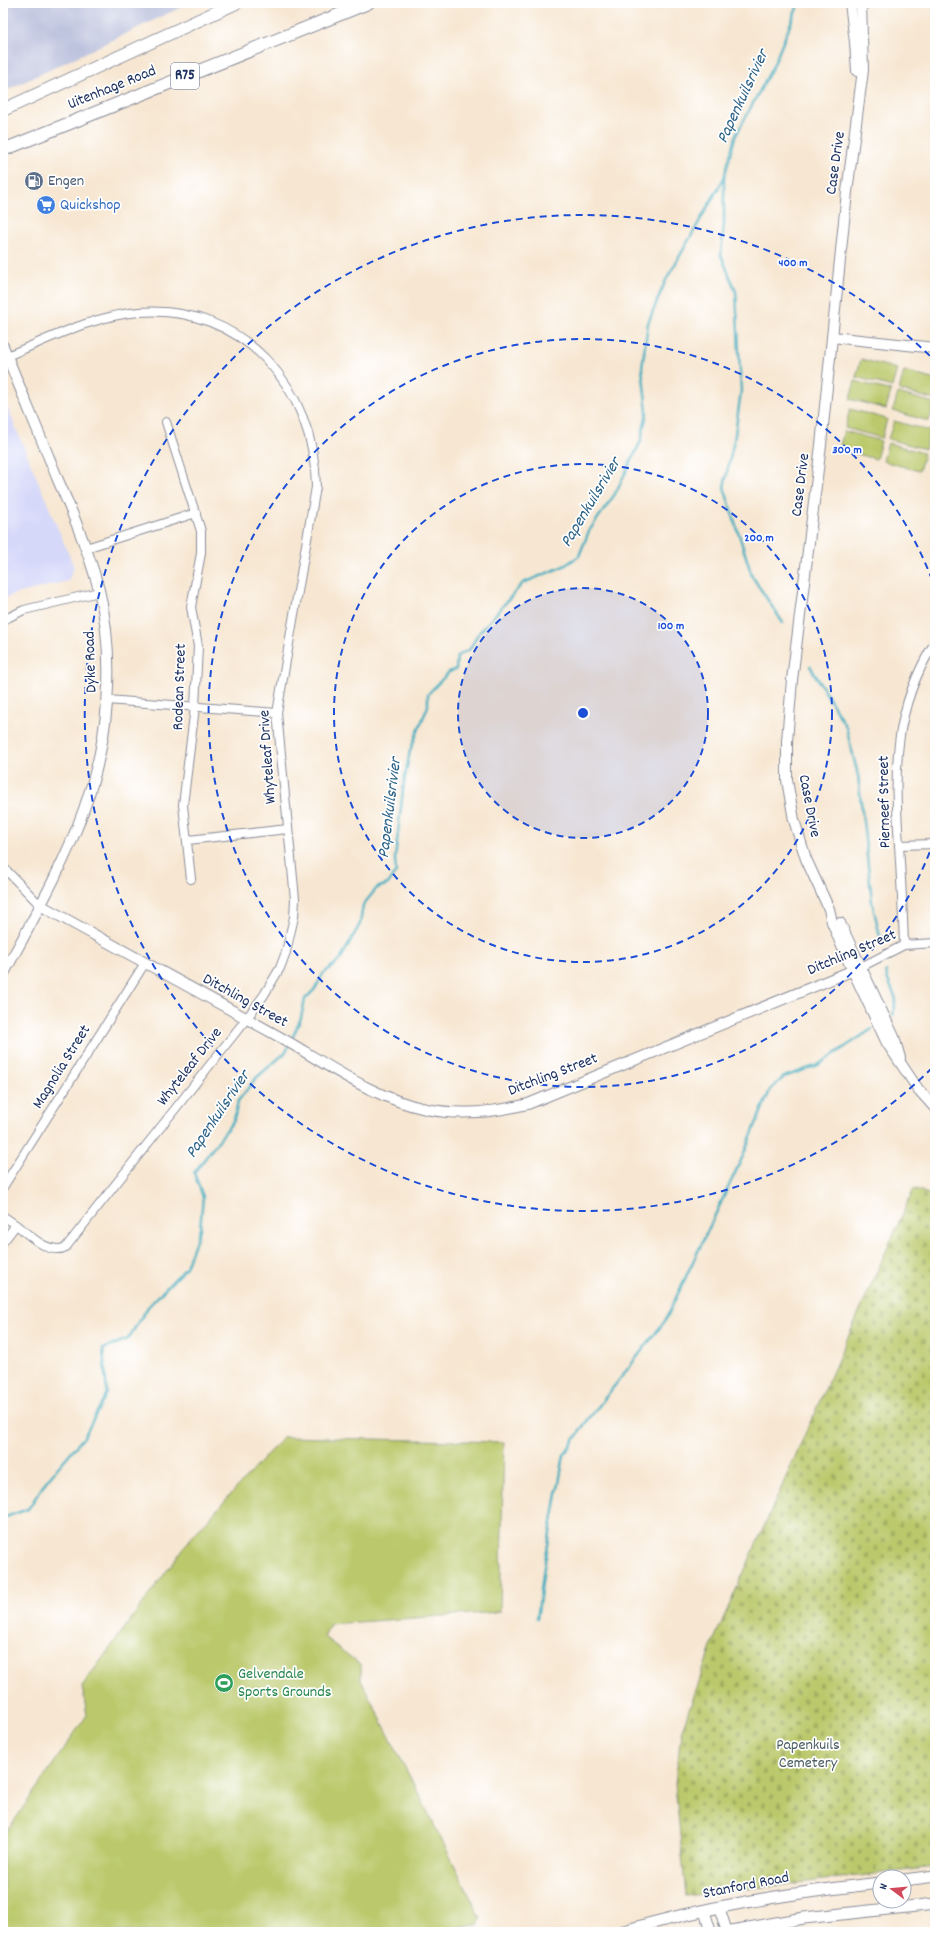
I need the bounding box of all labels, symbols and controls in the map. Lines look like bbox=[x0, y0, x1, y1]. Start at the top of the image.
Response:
water label: Papenkuilsrivier bbox=[712, 45, 777, 148]
street label: Uitenhage Road bbox=[64, 60, 160, 116]
road number: R75 bbox=[171, 63, 199, 89]
street label: Case Drive bbox=[820, 130, 852, 196]
fuel station icon: Engen bbox=[23, 170, 45, 192]
place label: Engen bbox=[48, 170, 84, 193]
supermarket icon: Quickshop bbox=[35, 194, 57, 216]
place label: Quickshop bbox=[60, 194, 121, 217]
text: 400 m bbox=[778, 255, 808, 272]
text: 300 m bbox=[832, 442, 862, 459]
water label: Papenkuilsrivier bbox=[556, 452, 629, 552]
street label: Case Drive bbox=[786, 452, 816, 518]
text: 200 m bbox=[744, 530, 774, 547]
text: 100 m bbox=[658, 618, 684, 635]
street label: Dyke Road bbox=[78, 631, 104, 693]
street label: Rodean Street bbox=[167, 643, 193, 731]
centre of rings bbox=[576, 706, 590, 720]
street label: Whyteleaf Drive bbox=[253, 709, 283, 805]
water label: Papenkuilsrivier bbox=[373, 755, 409, 860]
street label: Pierneef Street bbox=[873, 755, 897, 849]
street label: Case Drive bbox=[792, 773, 826, 839]
street label: Ditchling Street bbox=[804, 924, 900, 982]
street label: Ditchling Street bbox=[198, 968, 292, 1034]
street label: Magnolia Street bbox=[27, 1020, 97, 1113]
street label: Whyteleaf Drive bbox=[152, 1023, 228, 1111]
street label: Ditchling Street bbox=[505, 1047, 601, 1103]
water label: Papenkuilsrivier bbox=[181, 1065, 258, 1164]
place label: Gelvendale Sports Grounds bbox=[238, 1663, 332, 1704]
sports icon: Gelvendale Sports Grounds bbox=[213, 1672, 235, 1694]
park label: Papenkuils Cemetery bbox=[776, 1734, 840, 1775]
street label: Stanford Road bbox=[701, 1866, 791, 1906]
north arrow bbox=[872, 1869, 912, 1909]
text: N bbox=[876, 1881, 893, 1892]

